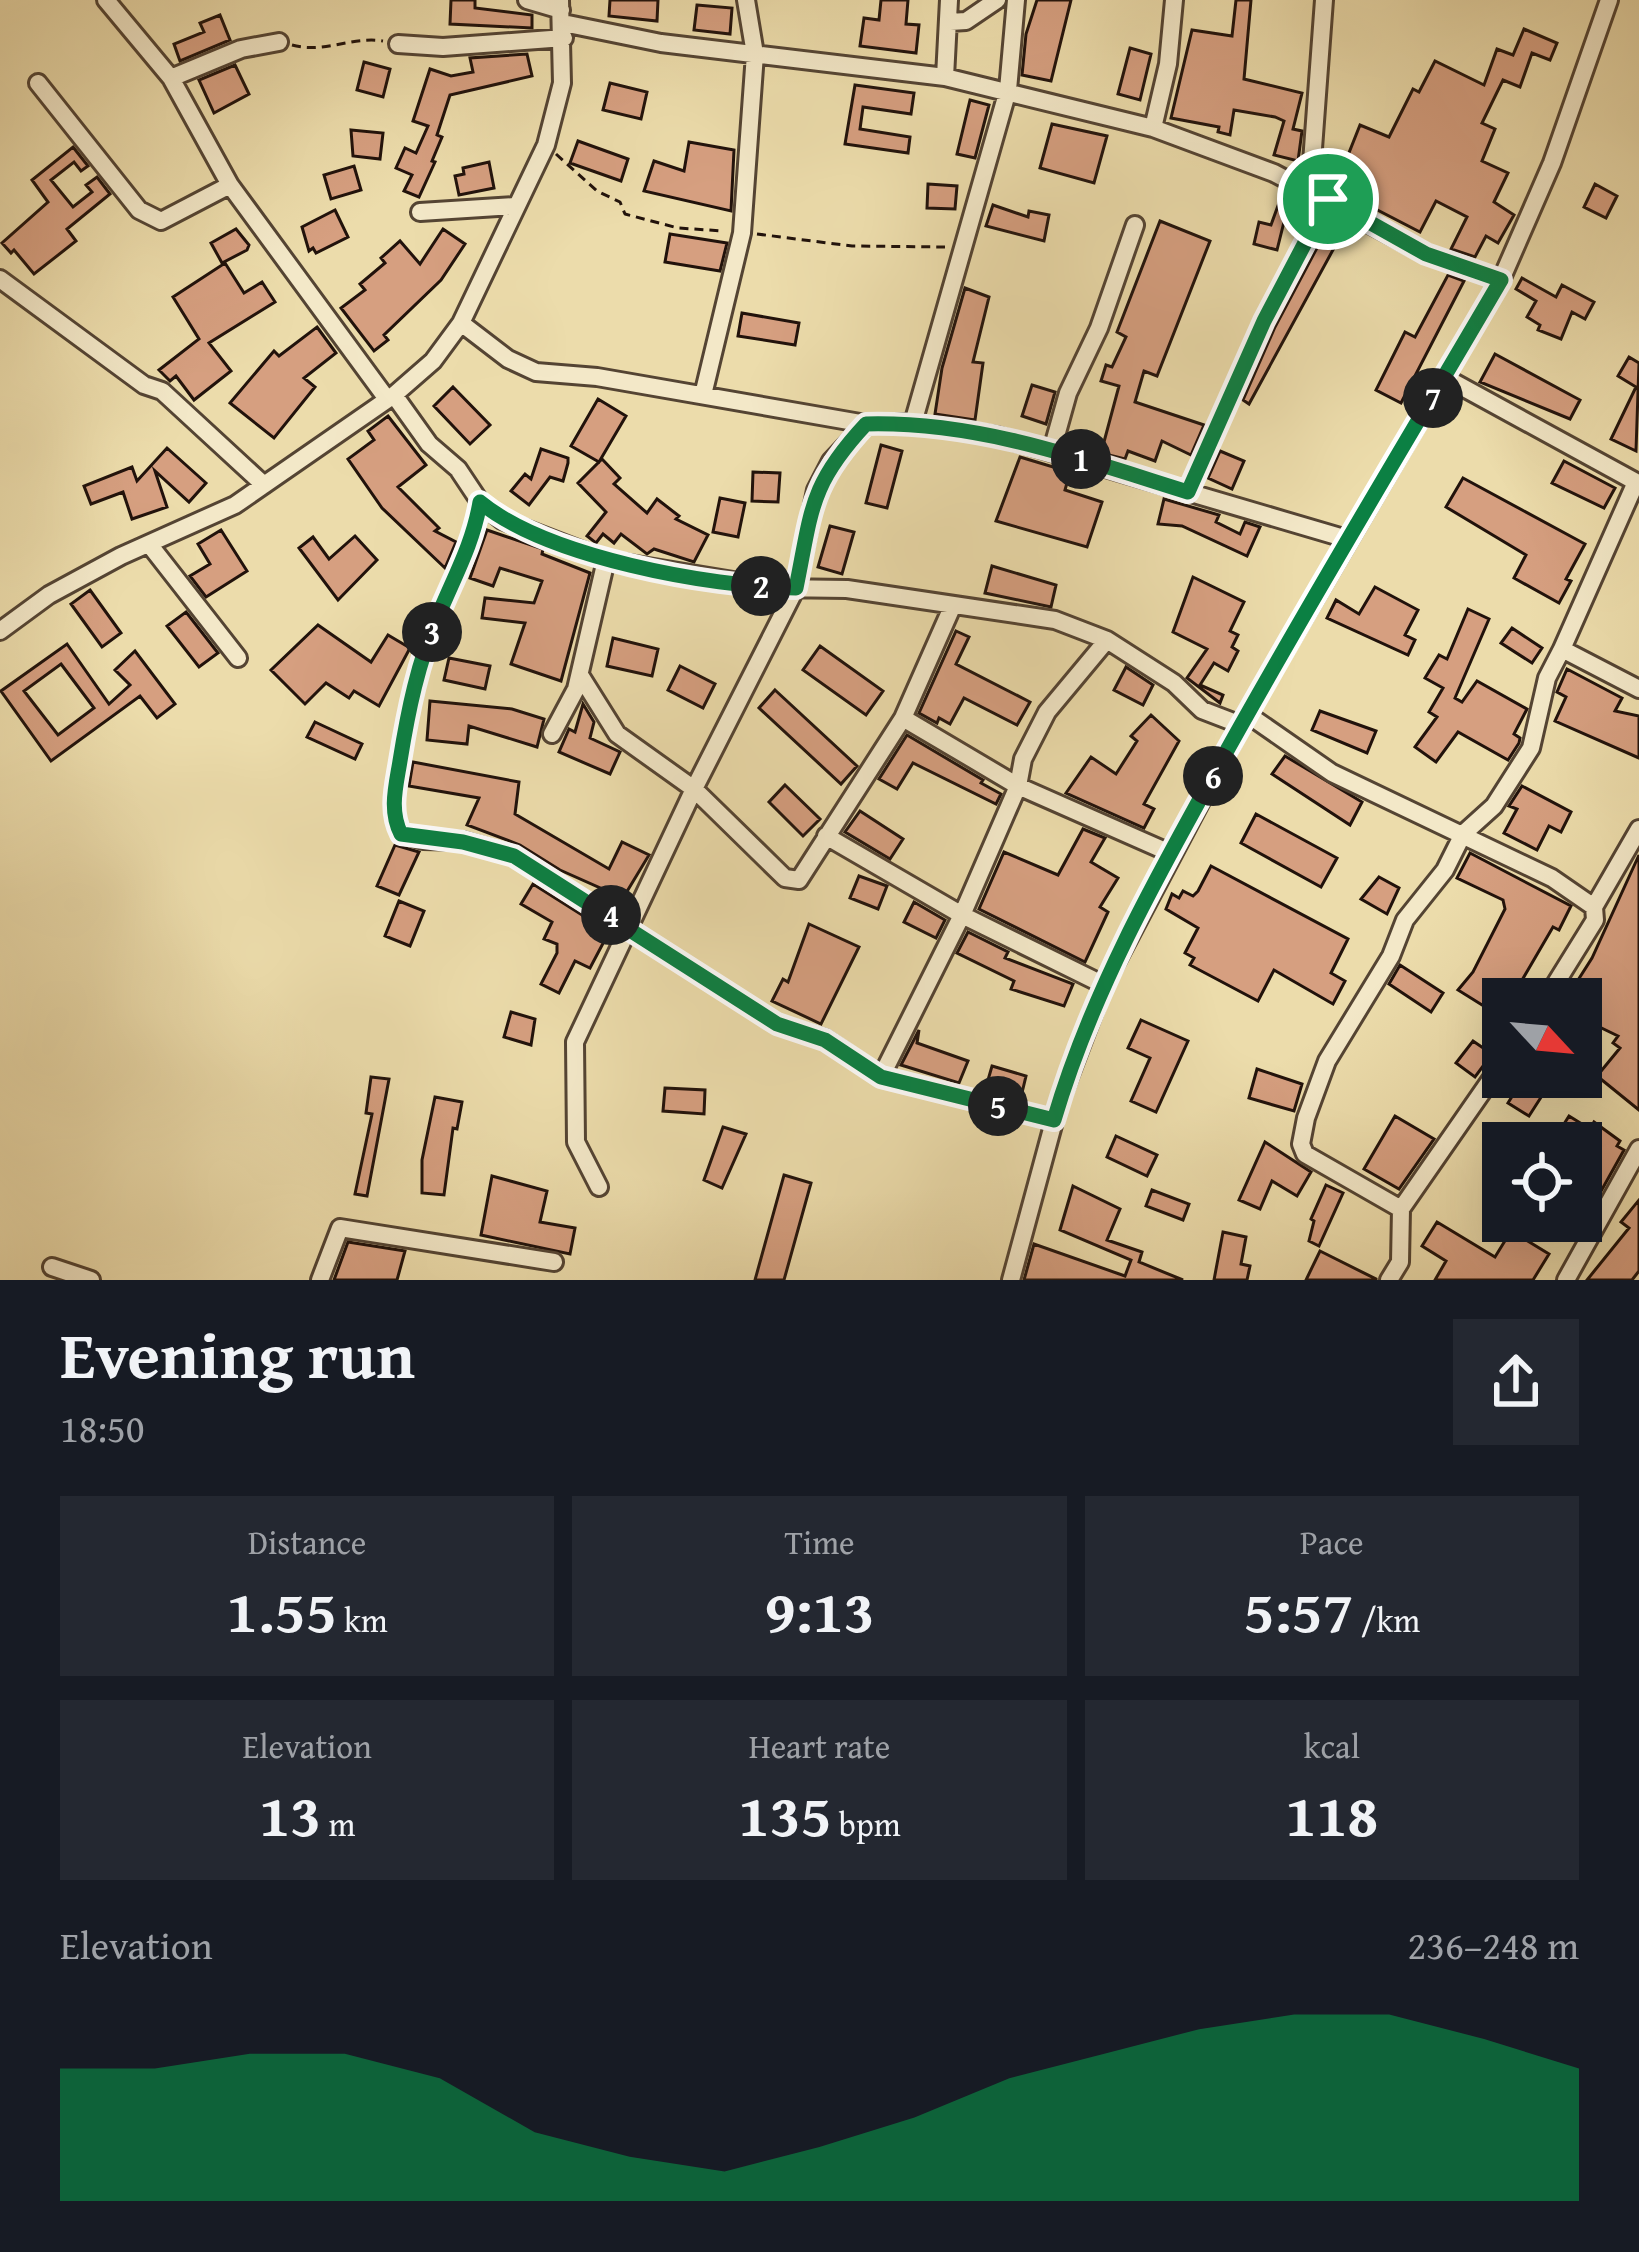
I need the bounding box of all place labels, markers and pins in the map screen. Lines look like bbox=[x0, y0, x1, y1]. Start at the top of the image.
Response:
pin bbox=[1277, 148, 1379, 250]
pin: 7 bbox=[1403, 368, 1463, 428]
pin: 1 bbox=[1051, 429, 1111, 489]
pin: 2 bbox=[731, 556, 791, 616]
pin: 3 bbox=[402, 602, 462, 662]
pin: 6 bbox=[1183, 746, 1243, 806]
pin: 4 bbox=[581, 885, 641, 945]
pin: 5 bbox=[968, 1076, 1028, 1136]

